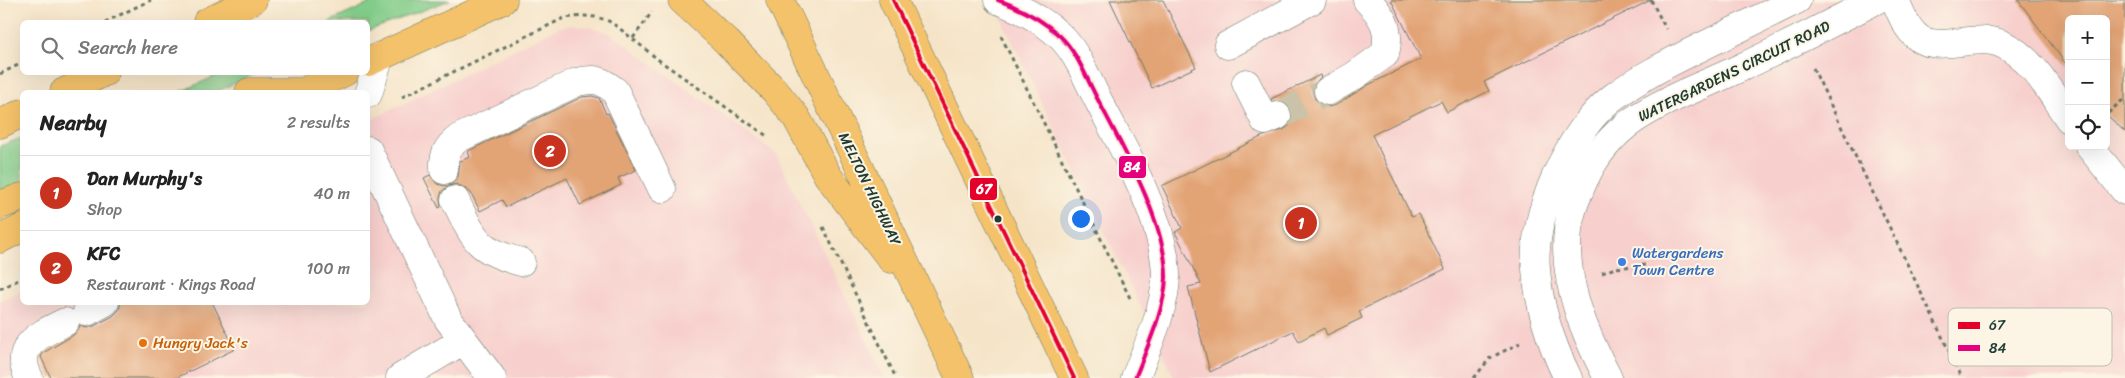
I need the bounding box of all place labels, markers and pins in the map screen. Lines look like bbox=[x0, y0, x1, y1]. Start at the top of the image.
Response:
pin: 2 bbox=[534, 132, 566, 170]
pin: 1 bbox=[1285, 204, 1317, 242]
unlabelled marker bbox=[993, 214, 1003, 224]
place label: Watergardens Town Centre bbox=[1632, 240, 1724, 283]
marker: Watergardens Town Centre bbox=[1616, 256, 1628, 268]
place label: Hungry Jack's bbox=[153, 330, 248, 356]
marker: Hungry Jack's bbox=[137, 337, 149, 349]

